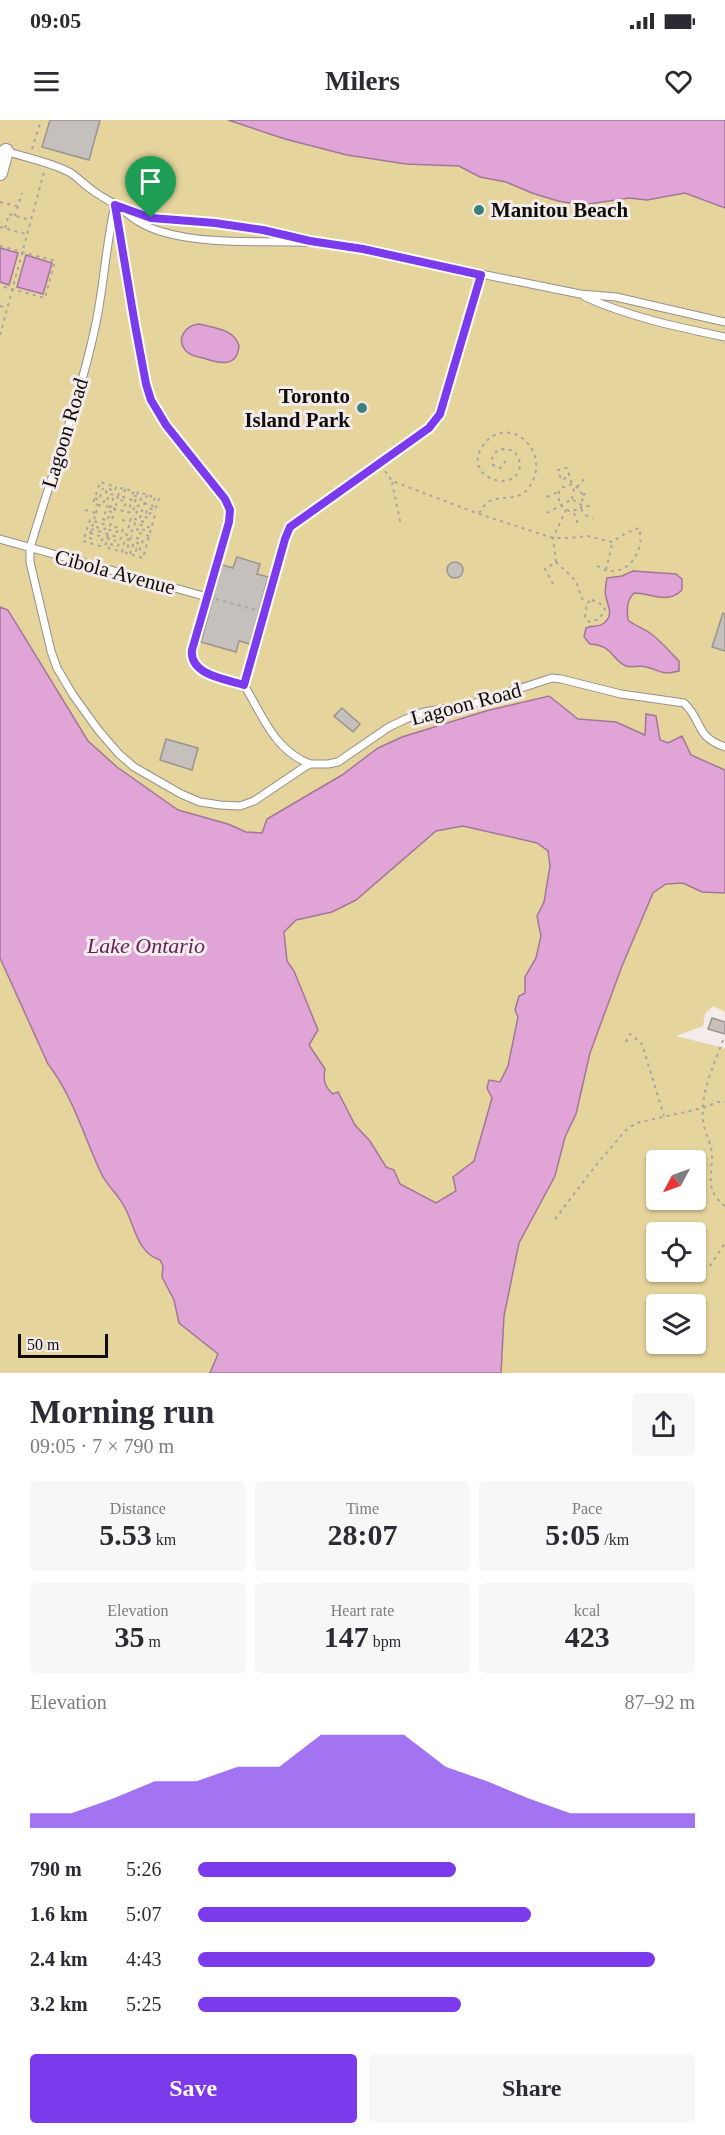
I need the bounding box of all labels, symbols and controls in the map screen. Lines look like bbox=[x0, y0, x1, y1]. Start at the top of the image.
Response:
text: 09:05 bbox=[30, 8, 81, 33]
icon: menu bbox=[30, 65, 63, 98]
icon: heart bbox=[662, 65, 695, 98]
text: Milers bbox=[325, 66, 400, 96]
pin bbox=[125, 156, 176, 218]
icon: arrive bbox=[134, 165, 167, 198]
place label: Manitou Beach bbox=[491, 198, 628, 222]
marker: Manitou Beach bbox=[472, 203, 486, 217]
street label: Lagoon Road bbox=[37, 375, 93, 491]
place label: Toronto Island Park bbox=[244, 384, 350, 432]
marker: Toronto Island Park bbox=[355, 401, 369, 415]
street label: Cibola Avenue bbox=[52, 544, 178, 600]
street label: Lagoon Road bbox=[408, 678, 525, 730]
water label: Lake Ontario bbox=[86, 933, 205, 958]
north arrow bbox=[646, 1150, 706, 1210]
map controls bbox=[646, 1150, 706, 1354]
button: locate bbox=[646, 1222, 706, 1282]
button: layers bbox=[646, 1294, 706, 1354]
scale bar bbox=[18, 1331, 108, 1358]
text: 50 m bbox=[27, 1336, 59, 1353]
button: share bbox=[632, 1393, 695, 1456]
text: Morning run bbox=[30, 1394, 214, 1430]
text: 09:05 · 7 × 790 m bbox=[30, 1435, 174, 1457]
text: Distance bbox=[110, 1500, 166, 1517]
text: Time bbox=[346, 1500, 379, 1517]
text: Pace bbox=[572, 1500, 602, 1517]
text: 5.53 bbox=[99, 1518, 152, 1551]
text: 28:07 bbox=[327, 1518, 397, 1551]
text: 5:05 bbox=[545, 1518, 600, 1551]
text: km bbox=[152, 1531, 176, 1548]
text: /km bbox=[600, 1531, 629, 1548]
text: Elevation bbox=[107, 1602, 168, 1619]
text: Heart rate bbox=[331, 1602, 394, 1619]
text: kcal bbox=[574, 1602, 600, 1619]
text: 35 bbox=[115, 1620, 145, 1653]
text: 147 bbox=[324, 1620, 369, 1653]
text: 423 bbox=[565, 1620, 610, 1653]
text: m bbox=[145, 1633, 161, 1650]
text: bpm bbox=[369, 1633, 401, 1650]
text: Elevation bbox=[30, 1691, 107, 1713]
text: 87–92 m bbox=[624, 1691, 695, 1713]
text: 790 m bbox=[30, 1858, 82, 1880]
text: 5:26 bbox=[126, 1858, 162, 1880]
text: 1.6 km bbox=[30, 1903, 88, 1925]
text: 5:07 bbox=[126, 1903, 162, 1925]
text: 2.4 km bbox=[30, 1948, 88, 1970]
text: 4:43 bbox=[126, 1948, 162, 1970]
text: 3.2 km bbox=[30, 1993, 88, 2015]
text: 5:25 bbox=[126, 1993, 162, 2015]
button: Save bbox=[30, 2054, 357, 2123]
button: Share bbox=[369, 2054, 695, 2123]

